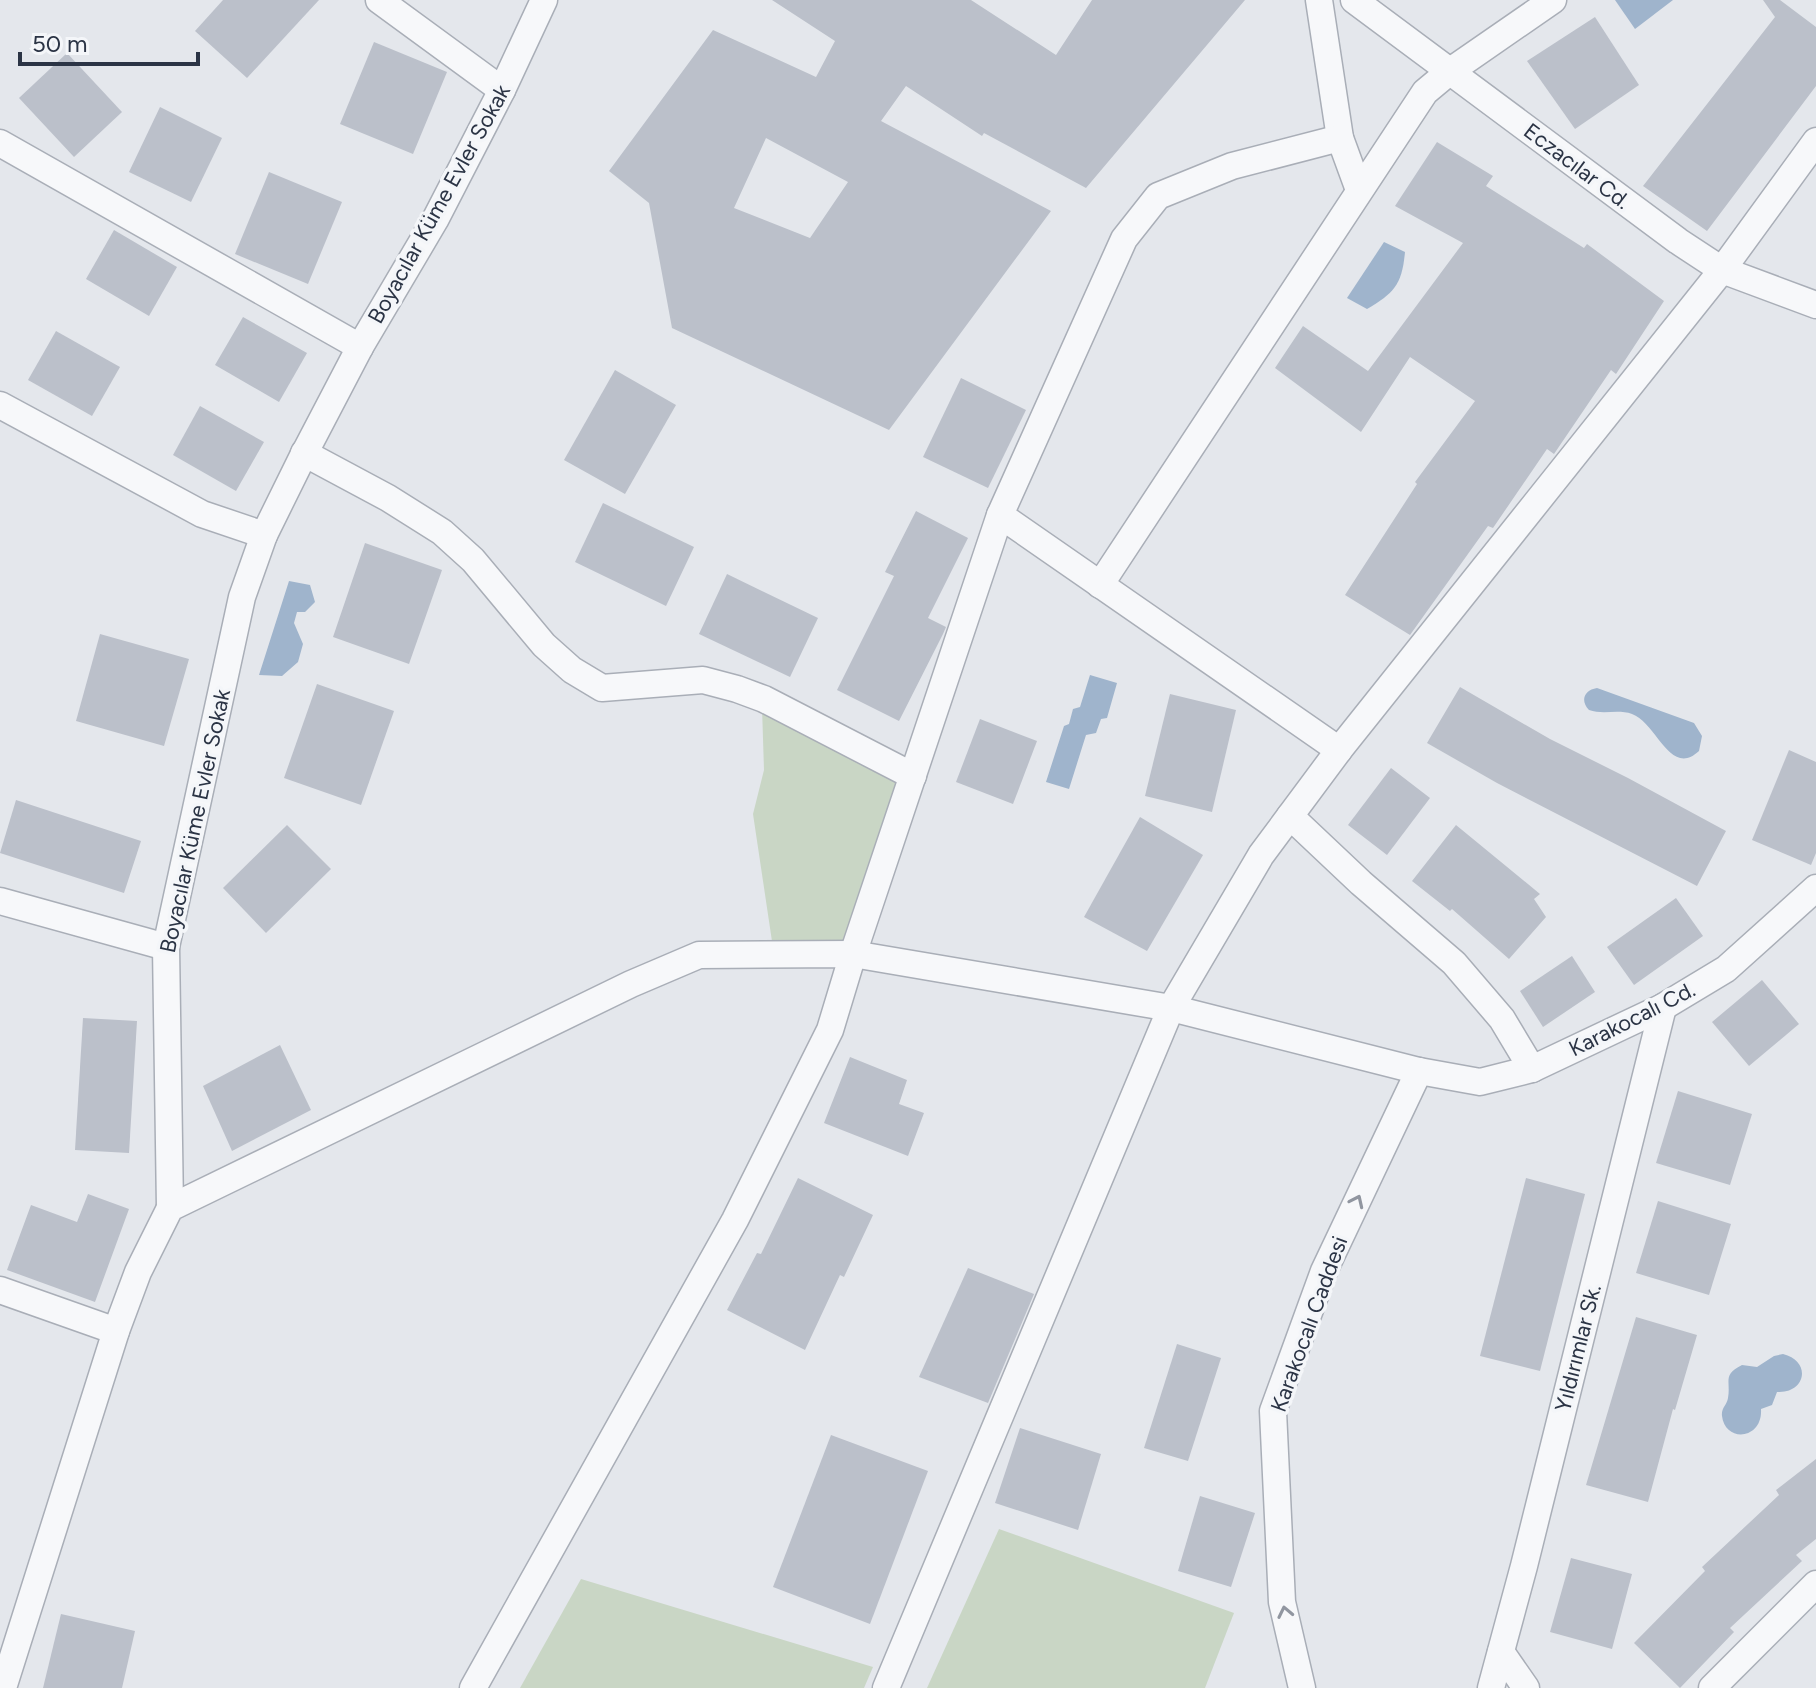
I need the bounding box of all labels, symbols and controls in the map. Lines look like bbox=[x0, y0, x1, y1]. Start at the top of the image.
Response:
scale bar bbox=[20, 16, 198, 66]
text: 50 m bbox=[32, 29, 88, 58]
street label: Boyacılar Küme Evler Sokak bbox=[362, 80, 516, 328]
street label: Eczacılar Cd. bbox=[1518, 117, 1636, 215]
street label: Boyacılar Küme Evler Sokak bbox=[154, 686, 236, 955]
street label: Karakocalı Cd. bbox=[1564, 976, 1700, 1062]
one-way arrow bbox=[1347, 1195, 1363, 1209]
street label: Karakocalı Caddesi bbox=[1265, 1232, 1353, 1416]
street label: Yıldırımlar Sk. bbox=[1549, 1282, 1607, 1414]
one-way arrow bbox=[1277, 1606, 1294, 1619]

